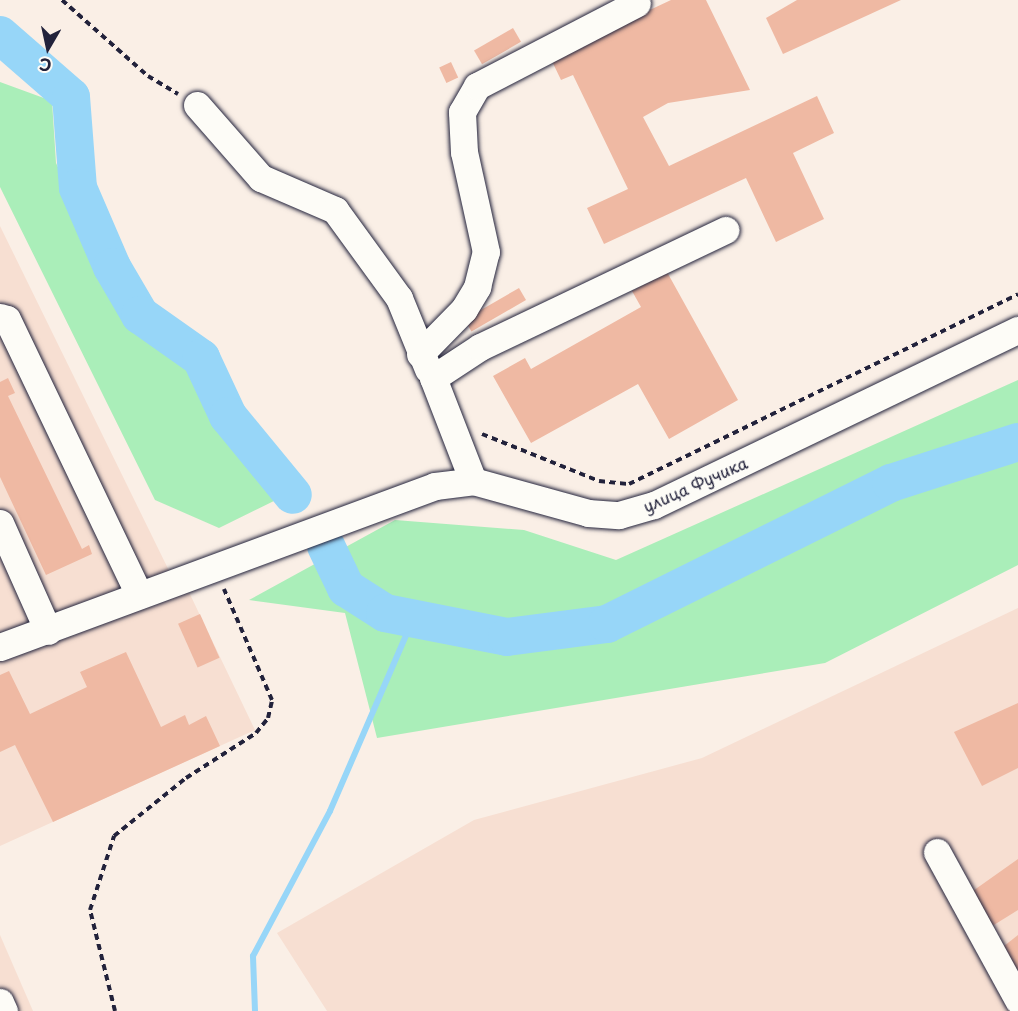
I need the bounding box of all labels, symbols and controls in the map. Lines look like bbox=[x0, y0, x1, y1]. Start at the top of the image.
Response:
north arrow bbox=[18, 18, 78, 78]
text: С bbox=[37, 53, 53, 79]
street label: улица Фучика bbox=[639, 452, 751, 516]

